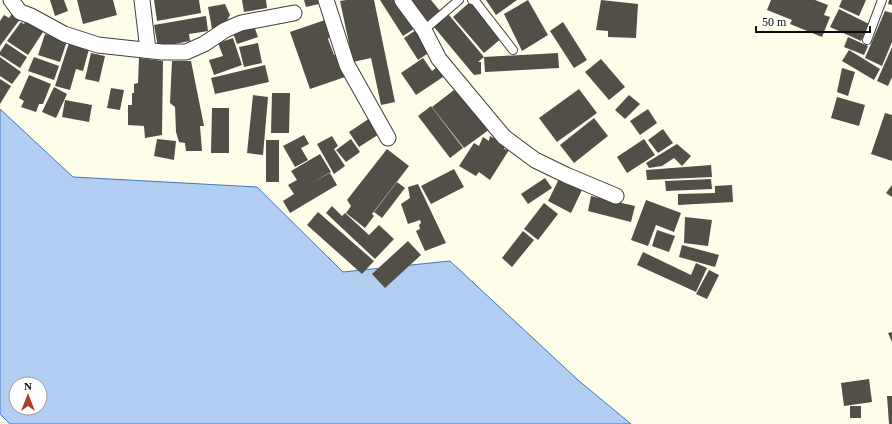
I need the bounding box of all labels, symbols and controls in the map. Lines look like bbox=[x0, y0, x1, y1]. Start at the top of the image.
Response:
scale bar bbox=[756, 8, 870, 34]
text: 50 m bbox=[762, 15, 787, 29]
north arrow bbox=[8, 376, 48, 416]
text: N bbox=[24, 380, 32, 392]

